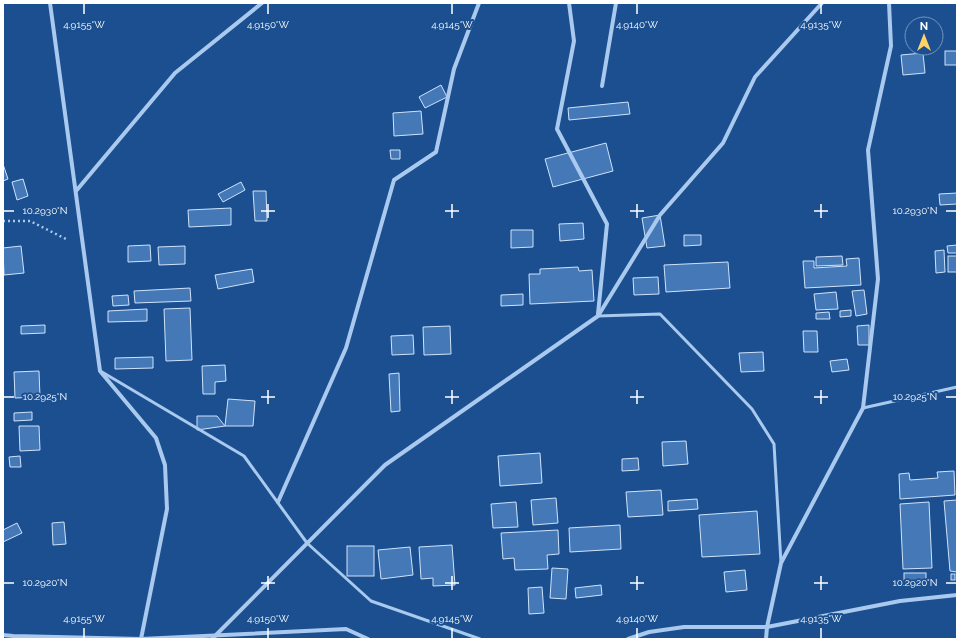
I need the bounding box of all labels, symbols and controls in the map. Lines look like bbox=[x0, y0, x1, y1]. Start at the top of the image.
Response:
north arrow bbox=[904, 16, 944, 56]
text: 4.9155°W bbox=[63, 19, 105, 30]
text: 4.9150°W bbox=[247, 19, 290, 30]
text: 4.9145°W bbox=[431, 19, 473, 30]
text: 4.9140°W bbox=[616, 19, 659, 30]
text: 4.9135°W bbox=[800, 19, 842, 30]
text: N bbox=[920, 20, 928, 33]
text: 10.2930°N bbox=[23, 205, 68, 216]
text: 10.2930°N bbox=[893, 205, 938, 216]
text: 10.2925°N bbox=[23, 391, 67, 402]
text: 10.2925°N bbox=[893, 391, 937, 402]
text: 10.2920°N bbox=[23, 577, 67, 588]
text: 10.2920°N bbox=[893, 577, 937, 588]
text: 4.9155°W bbox=[63, 613, 105, 624]
text: 4.9150°W bbox=[247, 613, 290, 624]
text: 4.9145°W bbox=[431, 613, 473, 624]
text: 4.9140°W bbox=[616, 613, 659, 624]
text: 4.9135°W bbox=[800, 613, 842, 624]

